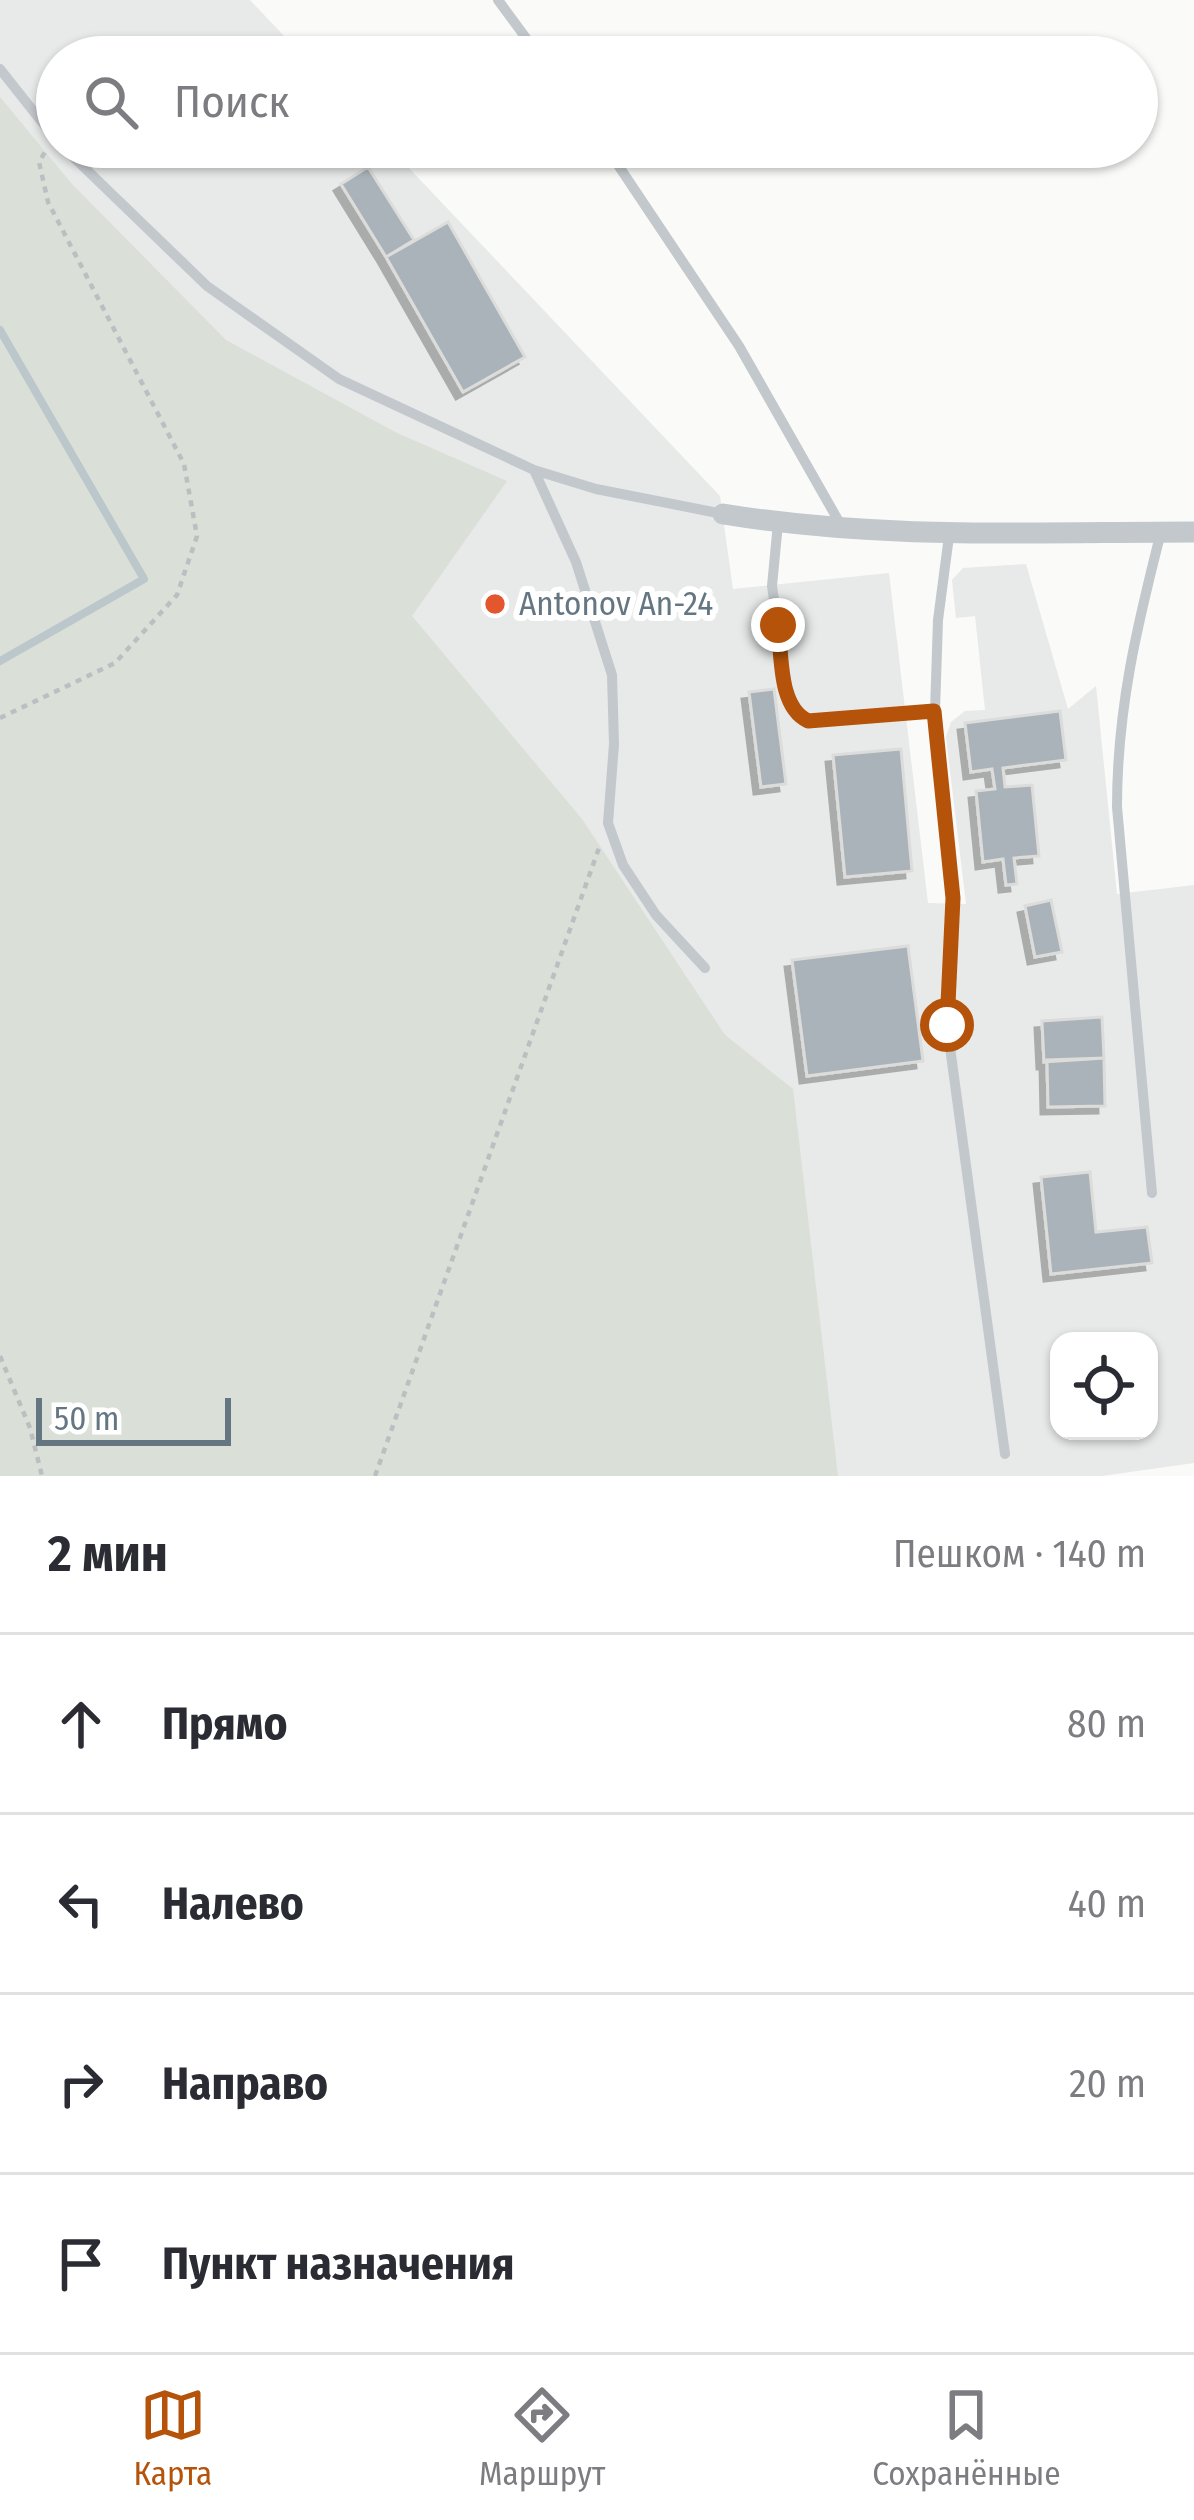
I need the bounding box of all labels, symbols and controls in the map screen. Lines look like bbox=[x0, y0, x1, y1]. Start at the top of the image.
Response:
search box bbox=[36, 36, 1158, 168]
icon: search bbox=[78, 69, 144, 135]
text: Поиск bbox=[174, 75, 289, 129]
place label: Antonov An-24 bbox=[519, 584, 713, 624]
marker: Antonov An-24 bbox=[482, 591, 508, 617]
route end bbox=[751, 598, 805, 652]
route start bbox=[920, 998, 974, 1052]
map controls bbox=[1050, 1332, 1158, 1440]
button: locate bbox=[1050, 1332, 1158, 1440]
scale bar bbox=[36, 1392, 231, 1445]
text: 50 m bbox=[54, 1399, 119, 1439]
text: 2 мин bbox=[48, 1523, 168, 1585]
text: Пешком · 140 m bbox=[893, 1531, 1146, 1577]
icon: ahead bbox=[48, 1691, 114, 1757]
text: Прямо bbox=[162, 1697, 287, 1751]
text: 80 m bbox=[1067, 1701, 1146, 1747]
icon: left bbox=[48, 1871, 114, 1937]
text: Налево bbox=[162, 1877, 304, 1931]
text: 40 m bbox=[1068, 1881, 1146, 1927]
icon: right bbox=[48, 2051, 114, 2117]
text: Направо bbox=[162, 2057, 328, 2111]
text: 20 m bbox=[1069, 2061, 1146, 2107]
icon: arrive bbox=[48, 2231, 114, 2297]
text: Пункт назначения bbox=[162, 2237, 515, 2291]
tab: Карта bbox=[133, 2382, 212, 2494]
tab: Маршрут bbox=[479, 2382, 605, 2494]
tab: Сохранённые bbox=[872, 2382, 1061, 2494]

